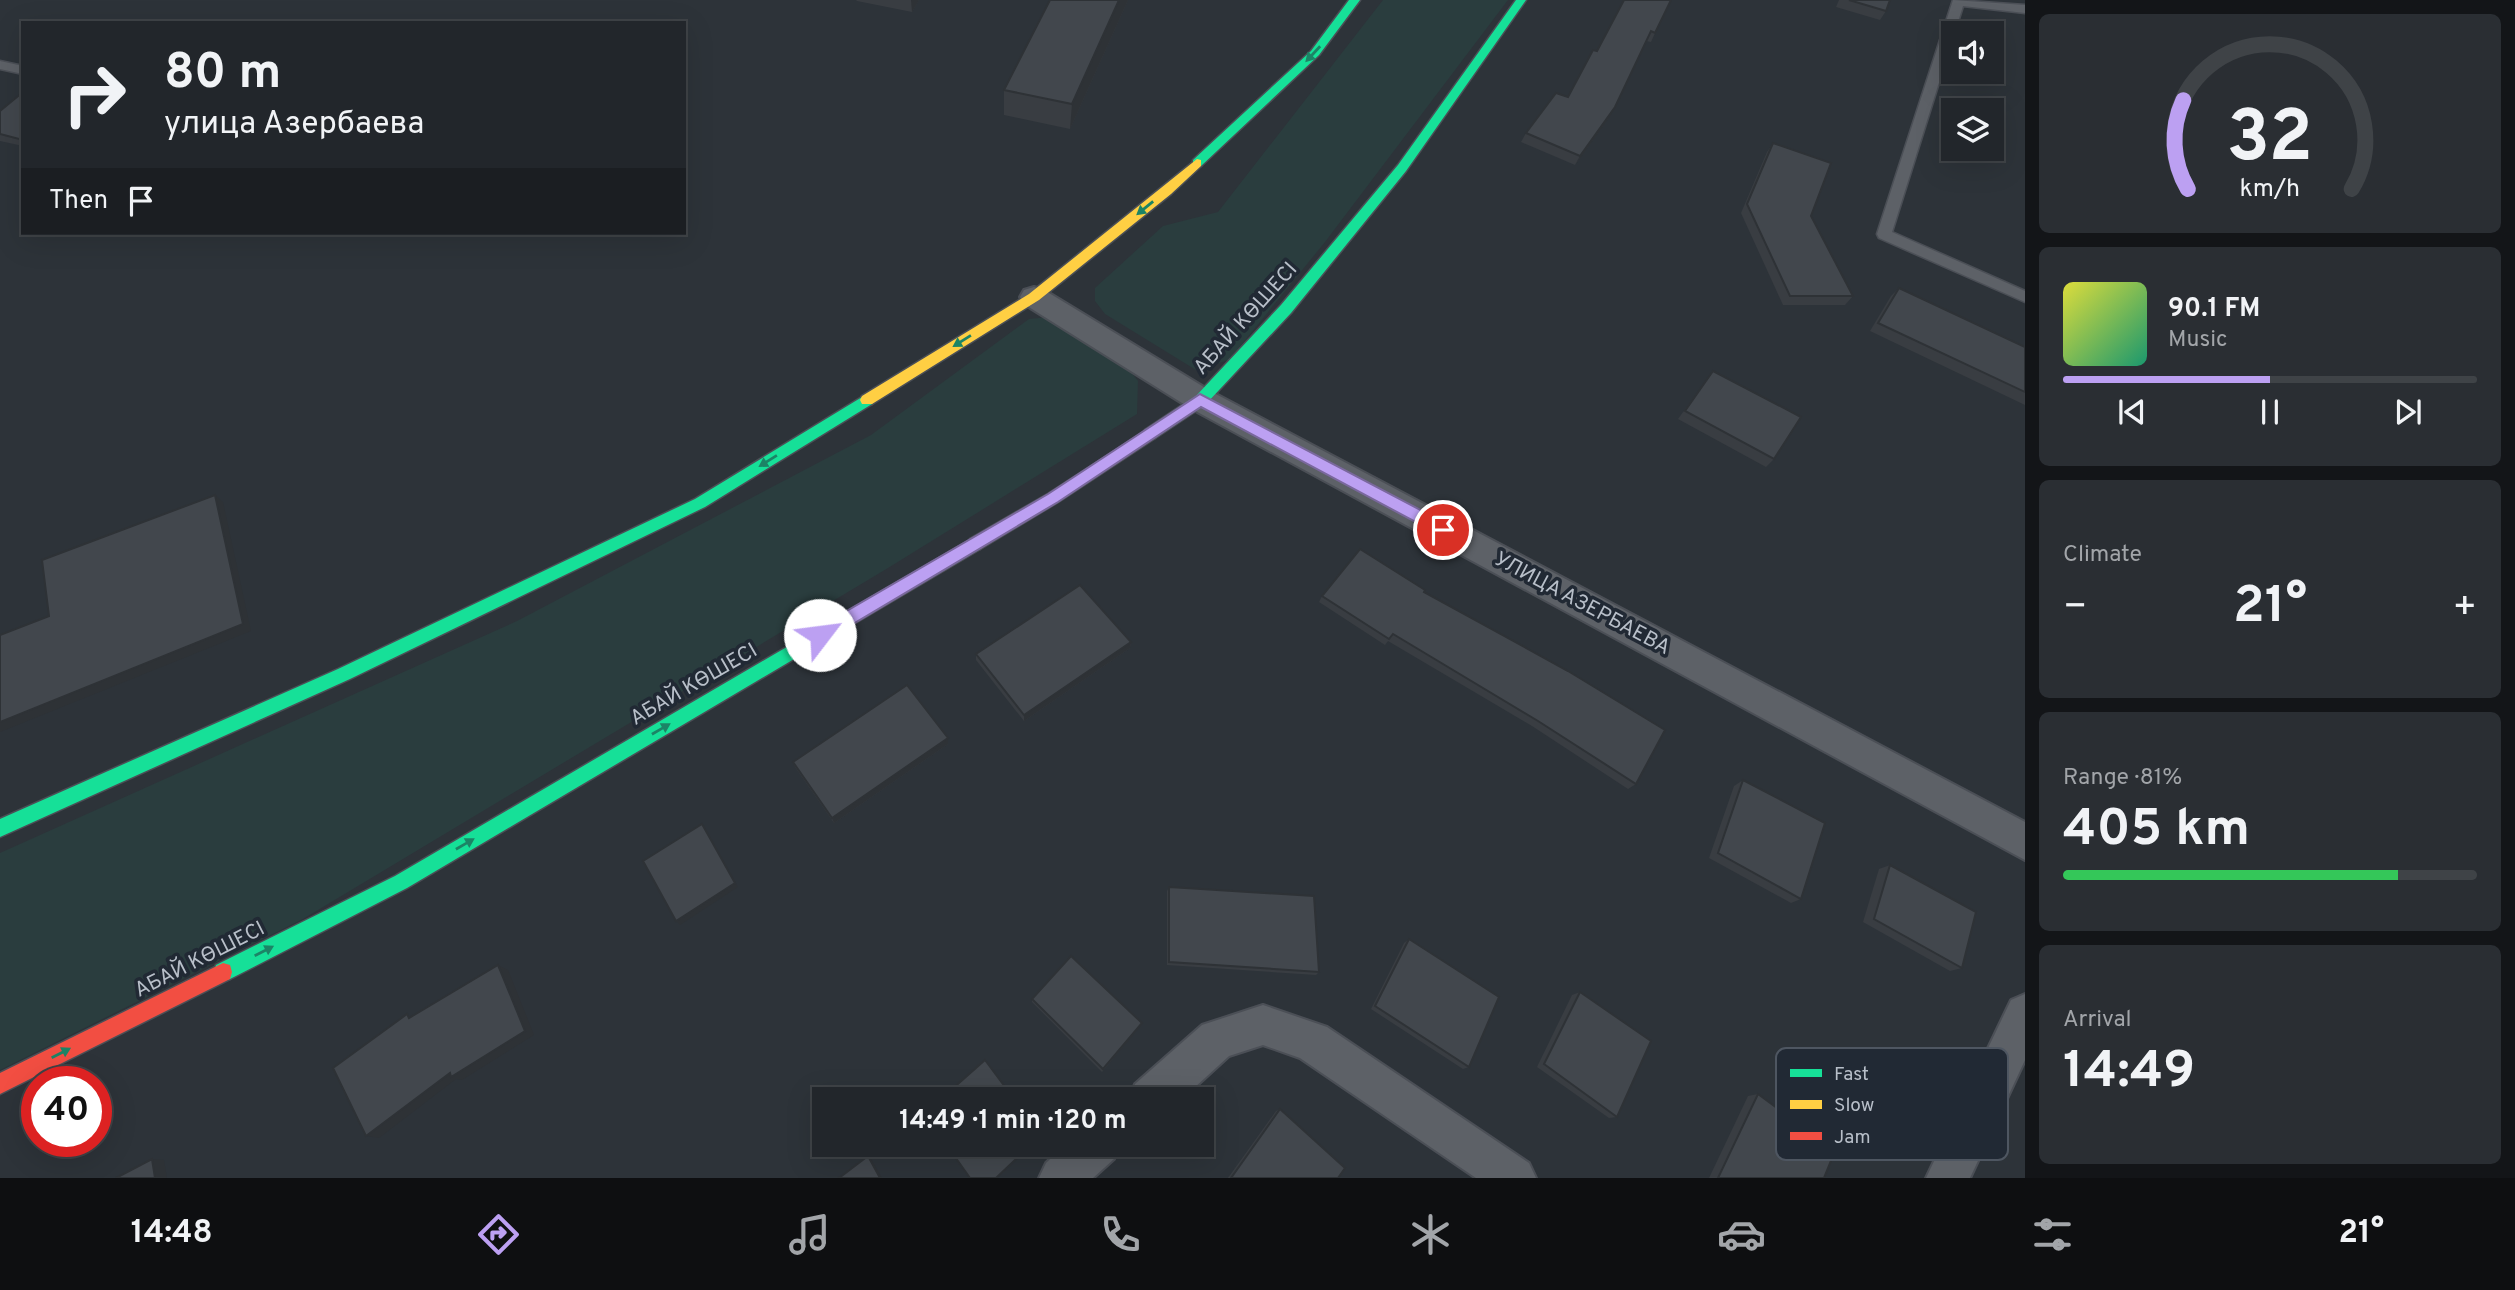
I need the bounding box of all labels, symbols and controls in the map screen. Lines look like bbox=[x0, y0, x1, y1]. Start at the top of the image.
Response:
map controls bbox=[1941, 21, 2004, 161]
button: sound bbox=[1941, 21, 2004, 84]
text: 80 m bbox=[164, 44, 281, 106]
one-way arrow bbox=[1305, 45, 1321, 63]
icon: right bbox=[49, 49, 140, 140]
text: 32 bbox=[2227, 96, 2313, 188]
button: layers bbox=[1941, 98, 2004, 161]
text: улица Азербаева bbox=[164, 105, 424, 145]
text: km/h bbox=[2240, 174, 2300, 206]
icon: arrive bbox=[122, 182, 160, 220]
text: Then bbox=[49, 185, 108, 218]
one-way arrow bbox=[1137, 200, 1155, 215]
street label: АБАЙ КӨШЕСІ bbox=[1187, 256, 1304, 381]
text: 90.1 FM bbox=[2168, 293, 2260, 326]
text: Music bbox=[2168, 326, 2228, 355]
one-way arrow bbox=[952, 335, 971, 348]
icon: previous bbox=[2113, 393, 2151, 431]
icon: pause bbox=[2251, 393, 2289, 431]
icon: next bbox=[2389, 393, 2427, 431]
one-way arrow bbox=[759, 454, 778, 467]
pin bbox=[1413, 500, 1473, 560]
icon: arrive bbox=[1424, 511, 1462, 549]
text: Climate bbox=[2063, 541, 2142, 570]
street label: УЛИЦА АЗЕРБАЕВА bbox=[1489, 546, 1675, 662]
text: 21° bbox=[2233, 575, 2307, 641]
text: − bbox=[2063, 584, 2088, 633]
text: + bbox=[2452, 584, 2477, 633]
position arrow bbox=[783, 598, 857, 672]
street label: АБАЙ КӨШЕСІ bbox=[625, 637, 763, 732]
one-way arrow bbox=[651, 723, 670, 735]
text: Range · 81% bbox=[2063, 764, 2182, 793]
text: 405 km bbox=[2063, 798, 2250, 864]
one-way arrow bbox=[455, 838, 474, 850]
street label: АБАЙ КӨШЕСІ bbox=[130, 915, 270, 1004]
one-way arrow bbox=[254, 945, 274, 956]
text: Arrival bbox=[2063, 1006, 2132, 1035]
text: 14:49 bbox=[2063, 1040, 2195, 1106]
one-way arrow bbox=[51, 1048, 71, 1059]
legend bbox=[1776, 1048, 2008, 1160]
text: Fast bbox=[1834, 1063, 1869, 1087]
speed limit sign: 40 bbox=[21, 1066, 112, 1157]
text: Slow bbox=[1834, 1094, 1874, 1118]
text: 14:49 · 1 min · 120 m bbox=[899, 1105, 1127, 1138]
text: Jam bbox=[1834, 1126, 1871, 1150]
icon: directions bbox=[474, 1210, 523, 1259]
icon: music bbox=[785, 1210, 834, 1259]
icon: phone bbox=[1096, 1210, 1145, 1259]
icon: climate bbox=[1406, 1210, 1455, 1259]
icon: car bbox=[1717, 1210, 1766, 1259]
icon: filters bbox=[2028, 1210, 2077, 1259]
text: 14:48 bbox=[131, 1214, 213, 1254]
text: 21° bbox=[2338, 1214, 2384, 1254]

